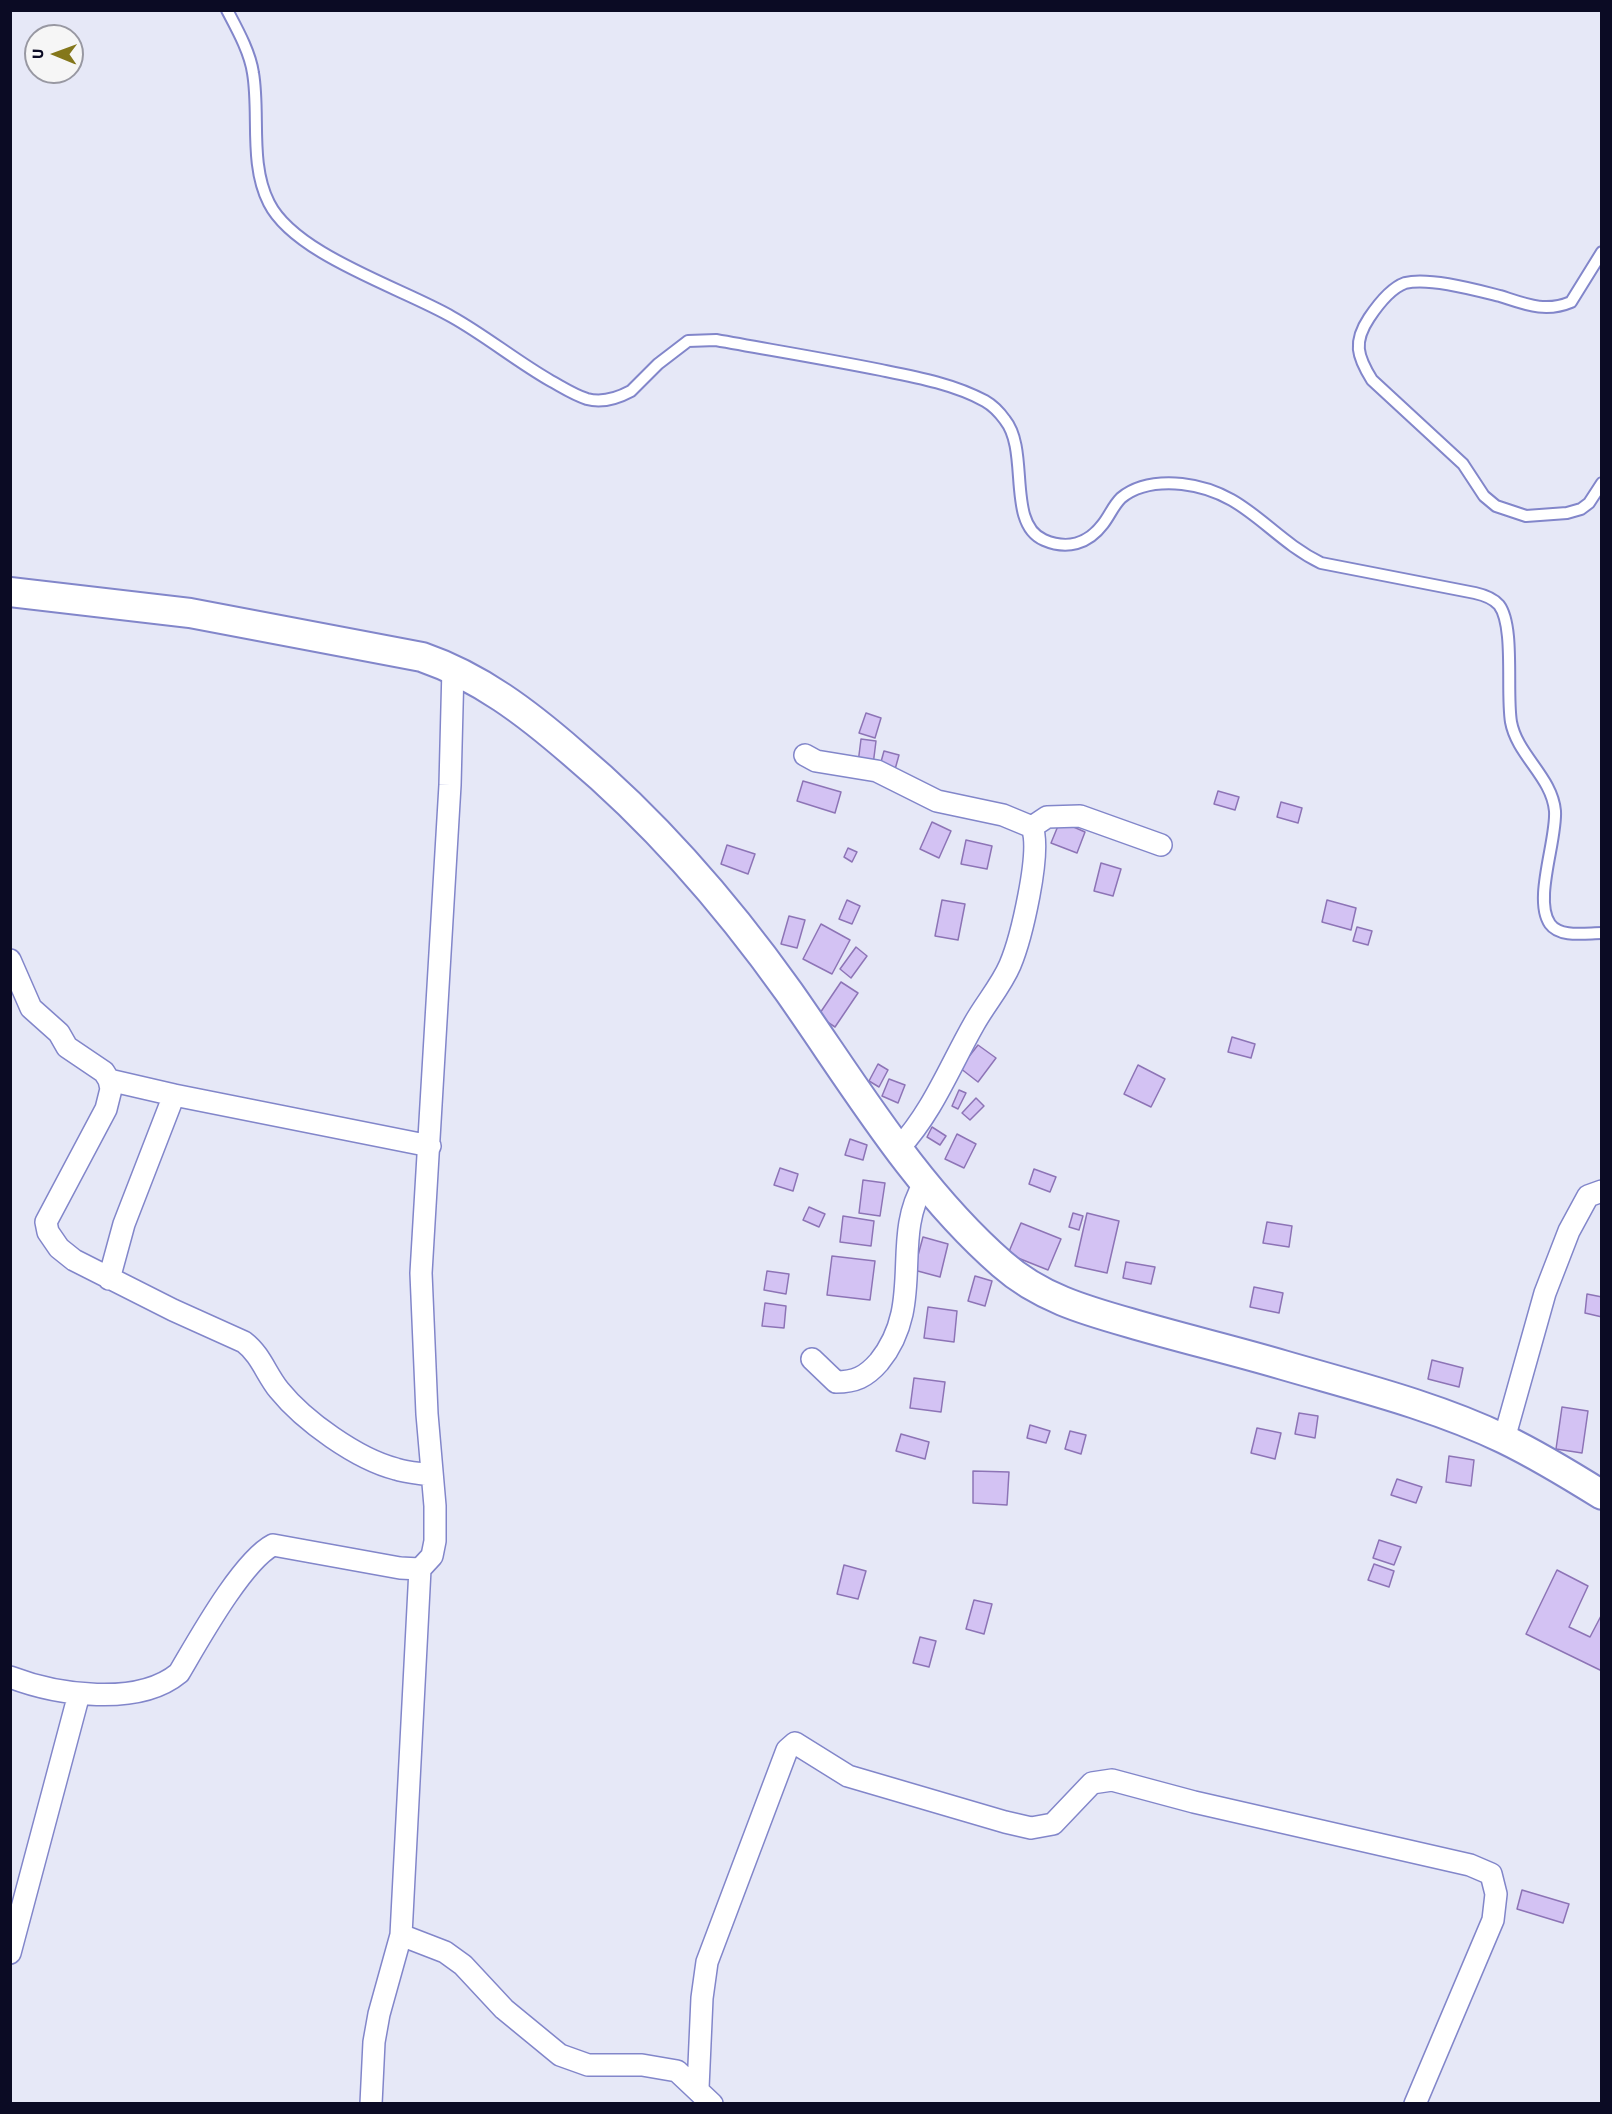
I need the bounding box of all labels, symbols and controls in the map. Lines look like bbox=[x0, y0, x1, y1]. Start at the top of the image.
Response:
north arrow bbox=[24, 24, 84, 84]
text: U bbox=[27, 48, 49, 59]

